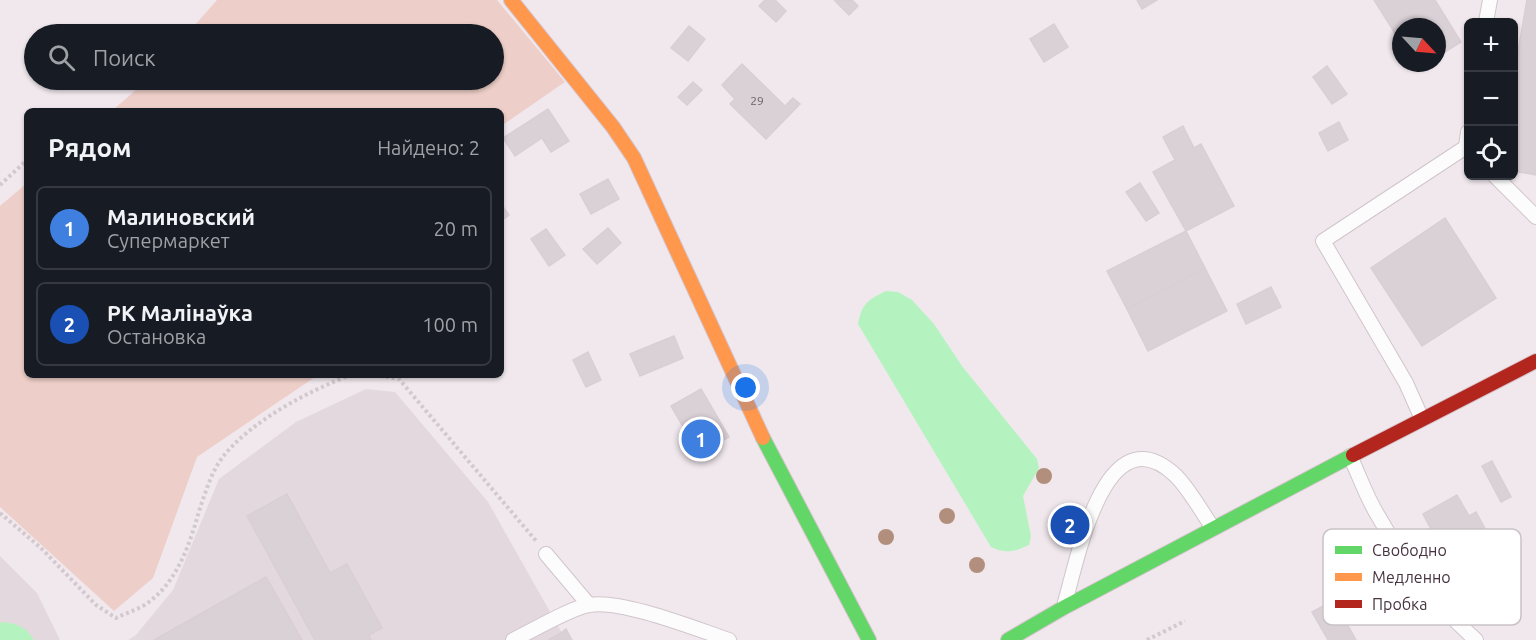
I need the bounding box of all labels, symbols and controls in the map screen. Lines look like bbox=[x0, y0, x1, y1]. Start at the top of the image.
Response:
north arrow bbox=[1392, 18, 1446, 72]
map controls bbox=[1464, 18, 1518, 180]
button: + bbox=[1464, 18, 1518, 72]
search box bbox=[24, 24, 504, 90]
icon: search bbox=[45, 41, 78, 74]
text: Поиск bbox=[93, 45, 156, 70]
button: − bbox=[1464, 72, 1518, 126]
house number: 29 bbox=[750, 94, 764, 107]
button: locate bbox=[1464, 126, 1518, 180]
text: Рядом bbox=[48, 133, 132, 162]
text: Найдено: 2 bbox=[377, 136, 480, 159]
text: Малиновский bbox=[107, 204, 255, 229]
text: 1 bbox=[64, 217, 75, 240]
text: 20 m bbox=[434, 217, 478, 240]
text: Супермаркет bbox=[107, 229, 230, 252]
text: РК Малінаўка bbox=[107, 300, 253, 325]
text: 2 bbox=[64, 313, 75, 336]
text: 100 m bbox=[422, 313, 478, 336]
text: Остановка bbox=[107, 325, 206, 348]
your location bbox=[731, 373, 760, 402]
pin: 1 bbox=[682, 416, 720, 462]
pin: 2 bbox=[1050, 502, 1090, 548]
legend bbox=[1323, 529, 1521, 625]
text: Свободно bbox=[1372, 541, 1447, 559]
text: Медленно bbox=[1372, 568, 1451, 586]
text: Пробка bbox=[1372, 595, 1428, 613]

